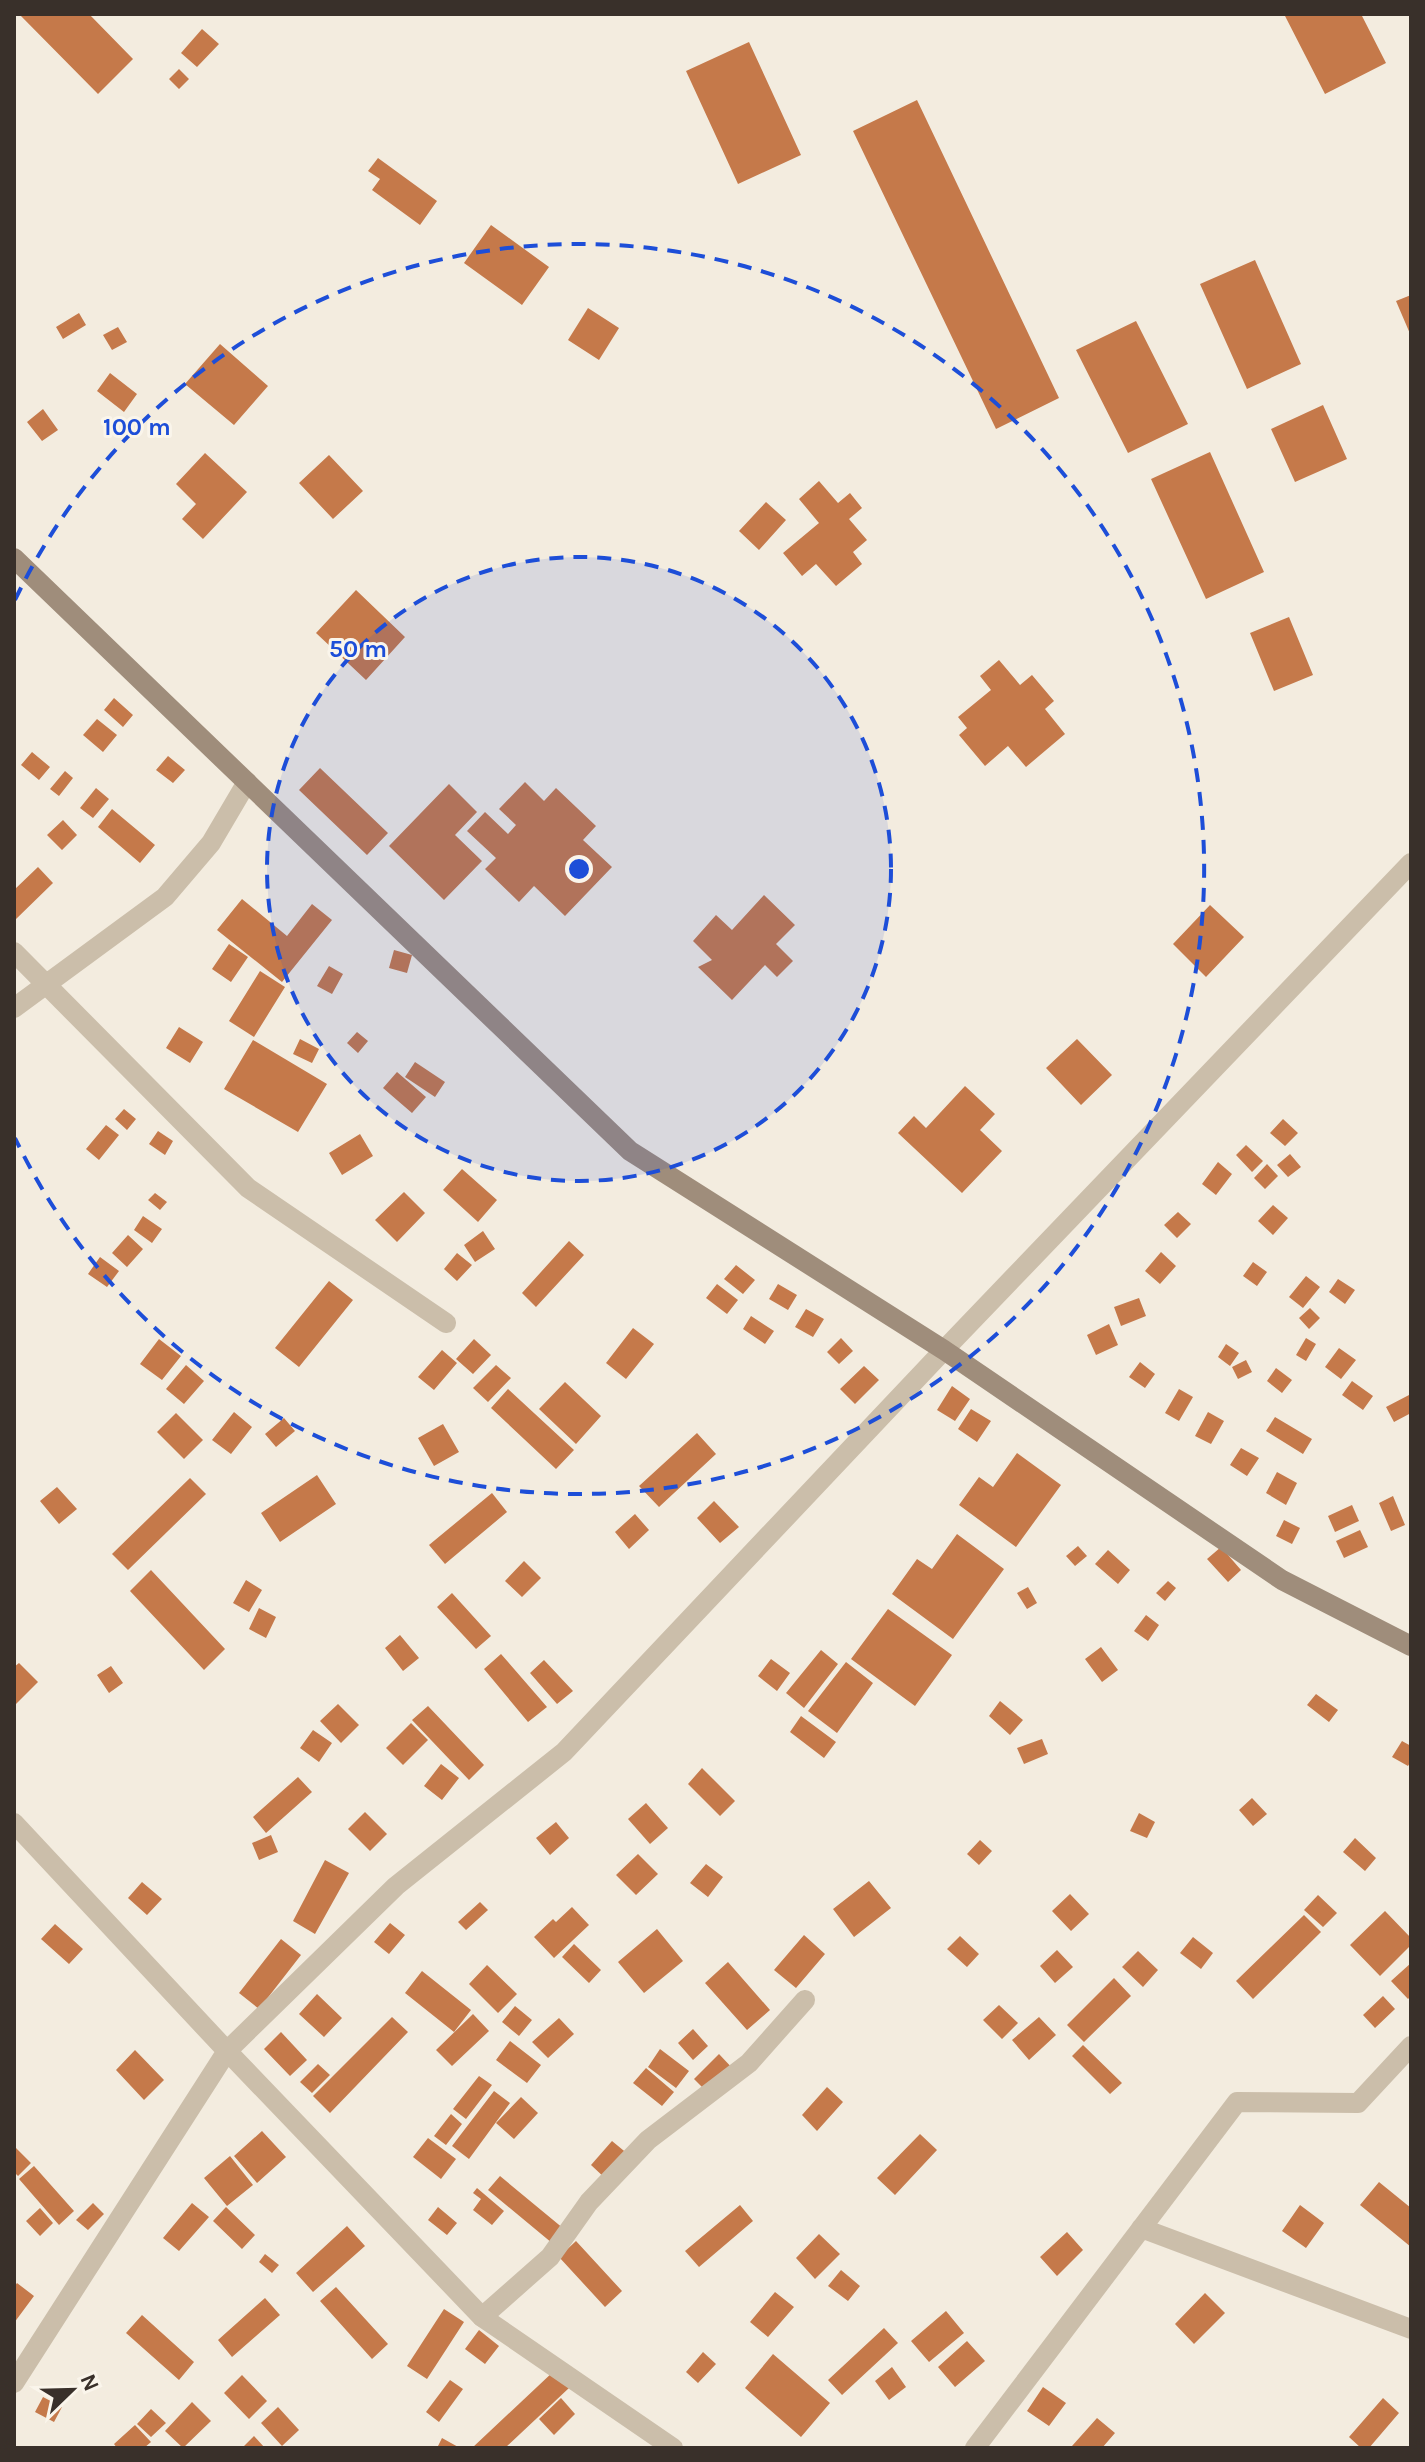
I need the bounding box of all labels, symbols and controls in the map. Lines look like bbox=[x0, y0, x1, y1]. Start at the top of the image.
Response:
text: 100 m bbox=[103, 413, 171, 441]
text: 50 m bbox=[329, 635, 387, 663]
centre of rings bbox=[565, 855, 593, 883]
north arrow bbox=[32, 2350, 112, 2430]
text: N bbox=[74, 2370, 105, 2395]

